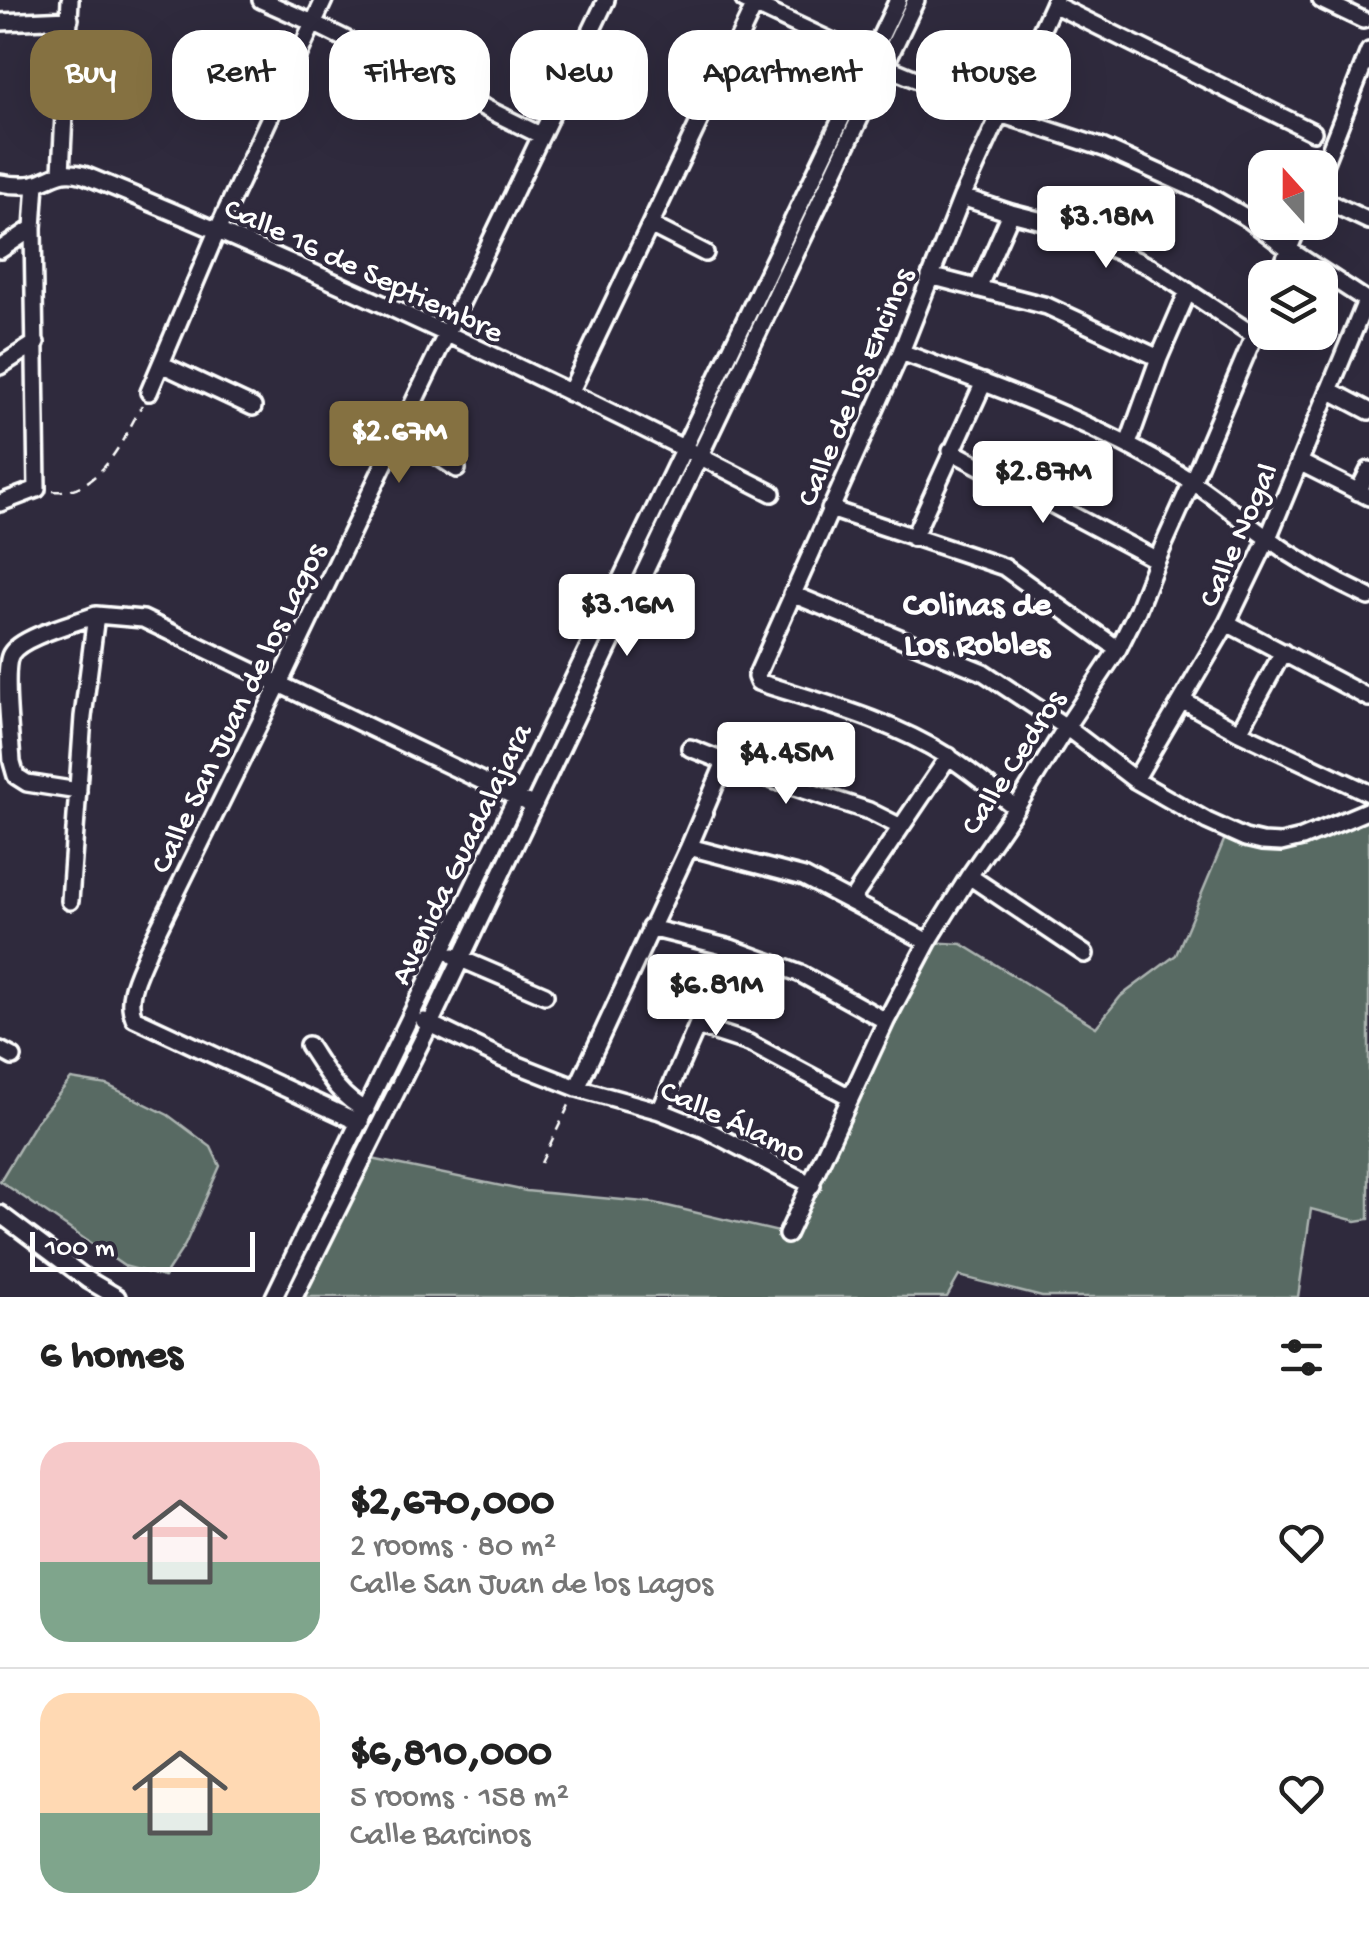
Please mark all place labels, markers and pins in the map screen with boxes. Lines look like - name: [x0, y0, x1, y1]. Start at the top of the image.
- pin: $3.18M: [1025, 186, 1187, 271]
- pin: $2.67M: [318, 401, 480, 486]
- pin: $2.87M: [962, 441, 1124, 526]
- pin: $3.16M: [546, 574, 708, 659]
- pin: $4.45M: [705, 722, 867, 807]
- pin: $6.81M: [635, 954, 797, 1039]

